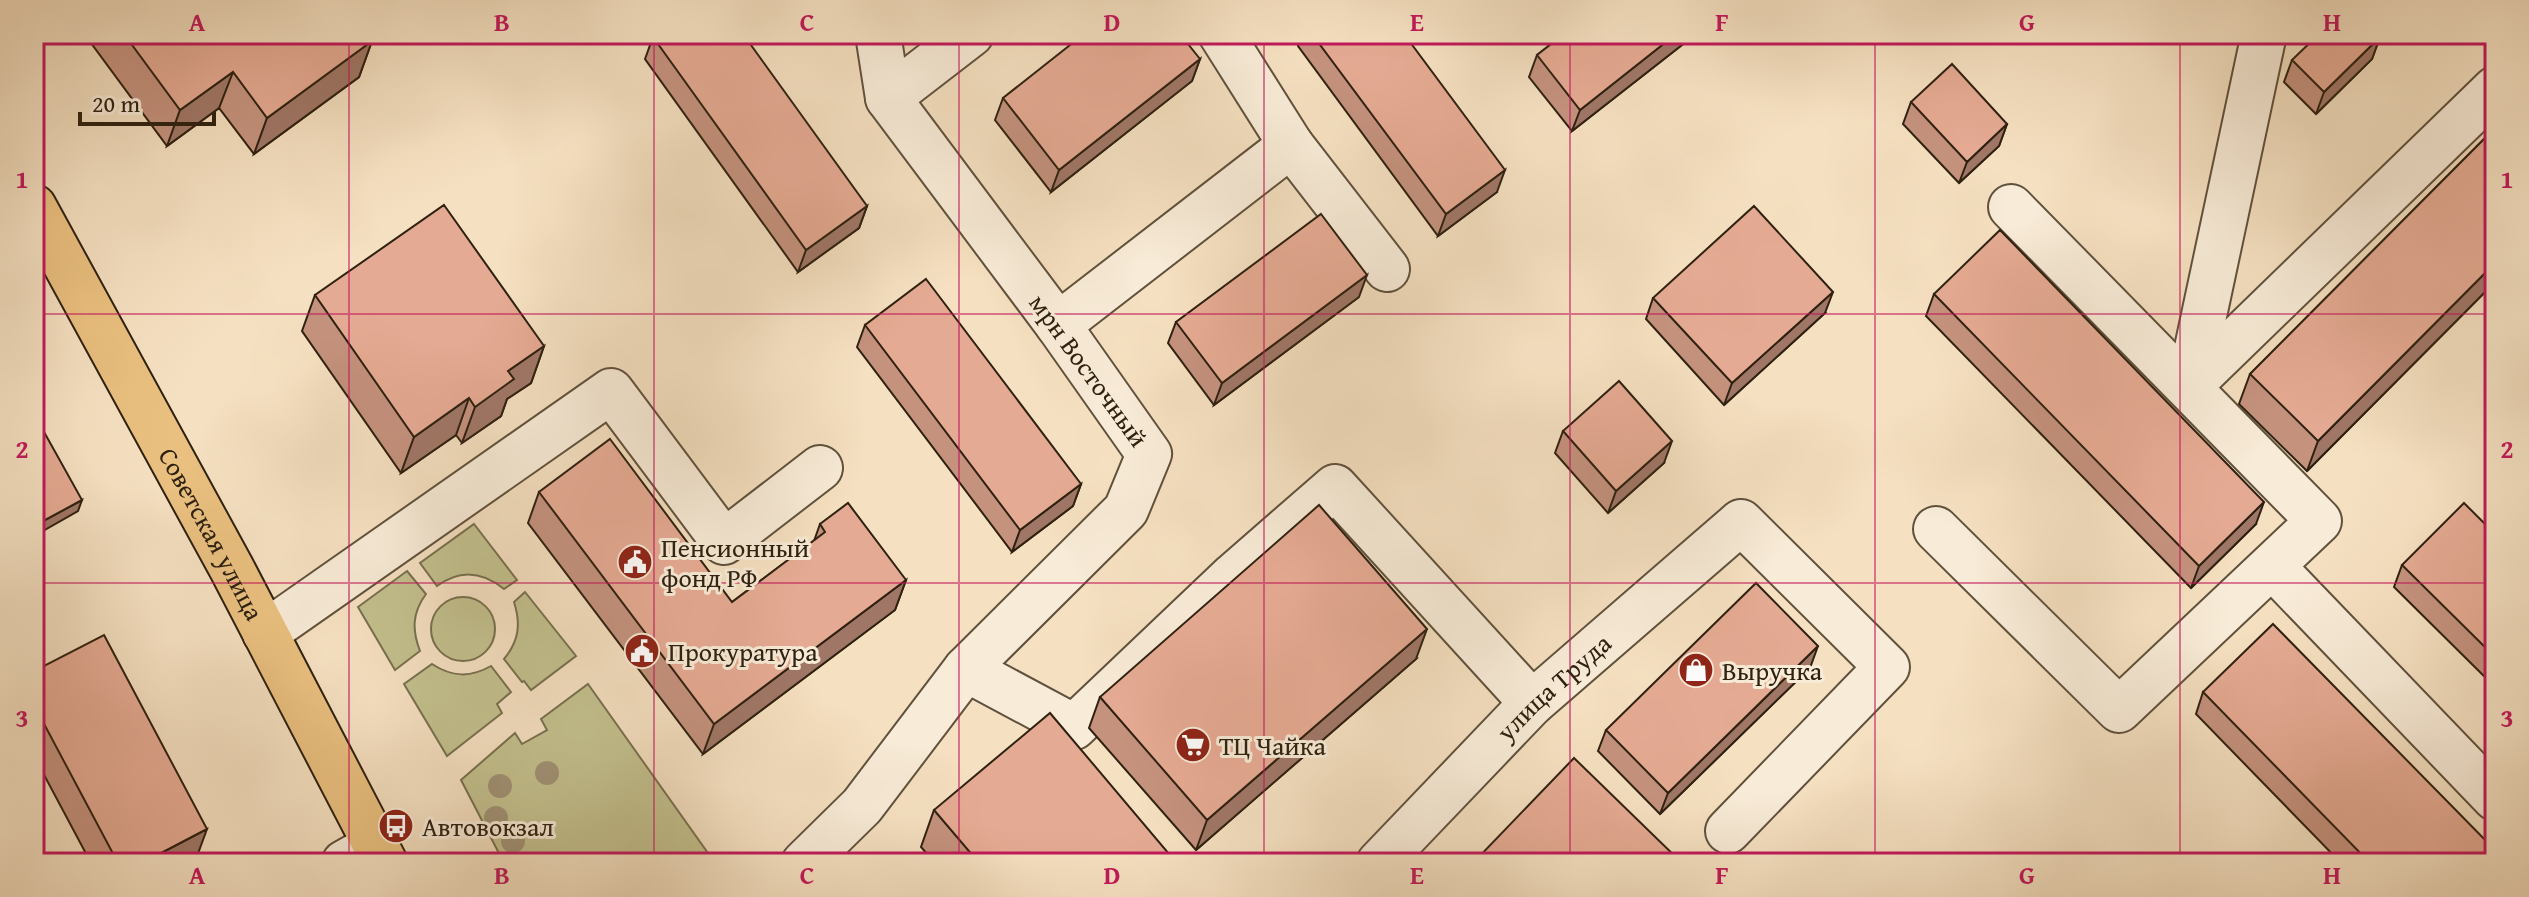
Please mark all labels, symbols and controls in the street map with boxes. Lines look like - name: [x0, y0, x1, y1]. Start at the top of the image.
- text: A: [189, 2, 206, 41]
- text: B: [494, 2, 510, 41]
- text: C: [800, 2, 814, 41]
- text: D: [1104, 2, 1120, 41]
- text: E: [1410, 2, 1424, 41]
- text: F: [1715, 2, 1729, 41]
- text: G: [2019, 2, 2035, 41]
- text: H: [2323, 2, 2341, 41]
- scale bar: [80, 76, 214, 126]
- text: 20 m: [92, 86, 140, 121]
- text: 1: [15, 159, 29, 198]
- text: 1: [2500, 159, 2514, 198]
- street label: мрн Восточный: [1020, 285, 1158, 455]
- text: 2: [15, 429, 29, 468]
- text: 2: [2500, 429, 2514, 468]
- street label: Советская улица: [149, 440, 275, 627]
- place label: Пенсионный фонд РФ: [661, 528, 809, 597]
- public building icon: Пенсионный фонд РФ: [616, 543, 654, 581]
- street label: улица Труда: [1486, 623, 1620, 750]
- public building icon: Прокуратура: [623, 632, 661, 670]
- place label: Прокуратура: [668, 632, 818, 671]
- shop icon: Выручка: [1677, 651, 1715, 689]
- place label: Выручка: [1722, 651, 1823, 690]
- text: 3: [15, 698, 29, 737]
- text: 3: [2500, 698, 2514, 737]
- supermarket icon: ТЦ Чайка: [1174, 726, 1212, 764]
- place label: ТЦ Чайка: [1219, 726, 1326, 765]
- bus stop icon: Автовокзал: [377, 807, 415, 845]
- place label: Автовокзал: [422, 807, 554, 846]
- text: A: [189, 855, 206, 894]
- text: B: [494, 855, 510, 894]
- text: C: [800, 855, 814, 894]
- text: D: [1104, 855, 1120, 894]
- text: E: [1410, 855, 1424, 894]
- text: F: [1715, 855, 1729, 894]
- text: G: [2019, 855, 2035, 894]
- text: H: [2323, 855, 2341, 894]

